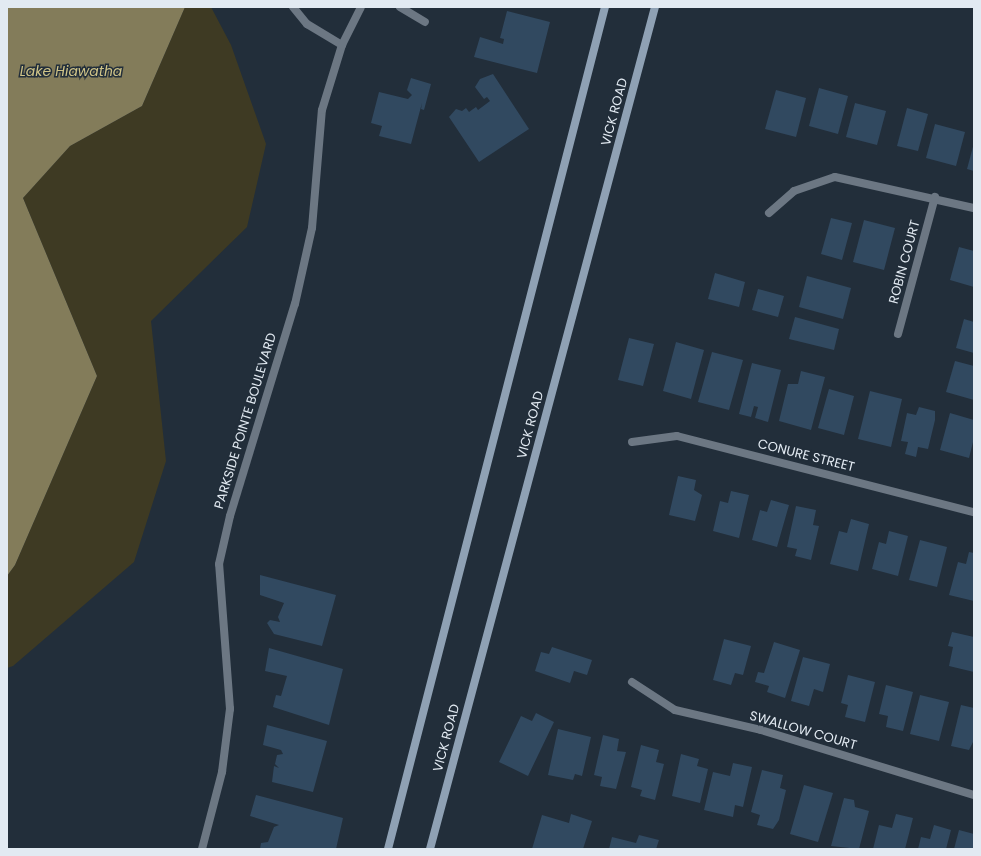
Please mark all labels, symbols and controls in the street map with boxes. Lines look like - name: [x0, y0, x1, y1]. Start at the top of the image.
- water label: Lake Hiawatha: [20, 63, 122, 79]
- street label: VICK ROAD: [598, 76, 632, 148]
- street label: ROBIN COURT: [886, 219, 924, 305]
- street label: PARKSIDE POINTE BOULEVARD: [212, 331, 280, 511]
- street label: VICK ROAD: [514, 389, 548, 461]
- street label: CONURE STREET: [756, 436, 856, 476]
- street label: VICK ROAD: [430, 702, 464, 774]
- street label: SWALLOW COURT: [748, 708, 858, 754]

